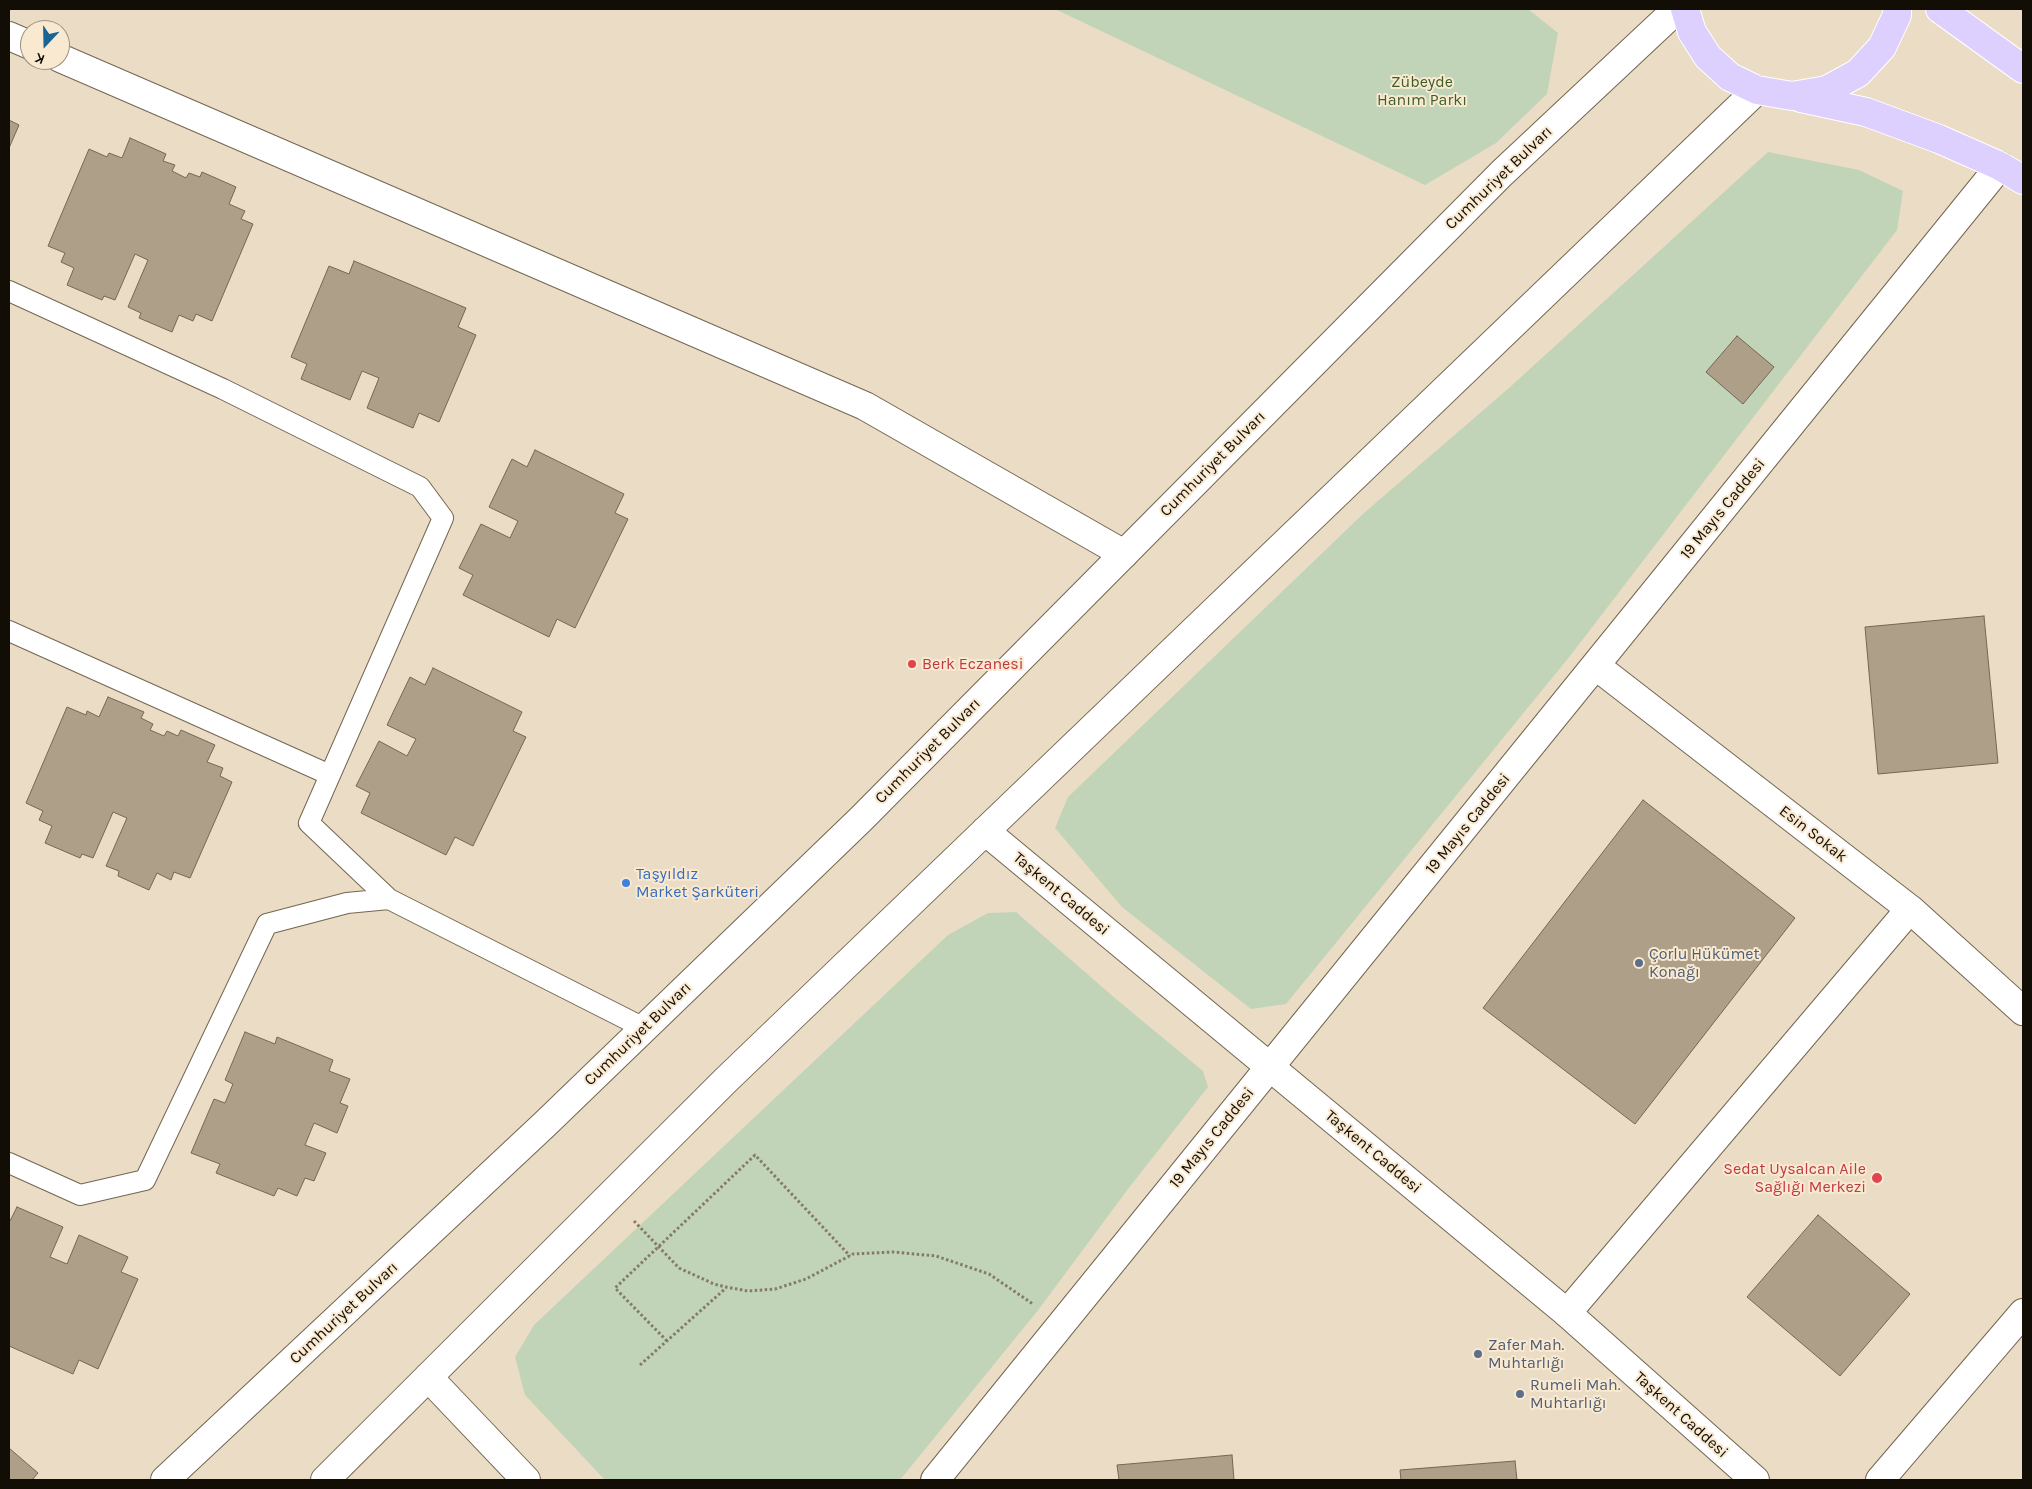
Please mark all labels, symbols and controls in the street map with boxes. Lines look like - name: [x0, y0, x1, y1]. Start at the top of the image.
- north arrow: [20, 20, 70, 70]
- text: K: [32, 49, 47, 68]
- park label: Zübeyde Hanım Parkı: [1377, 72, 1467, 110]
- street label: Cumhuriyet Bulvarı: [1441, 122, 1557, 234]
- street label: Cumhuriyet Bulvarı: [1156, 407, 1270, 521]
- street label: 19 Mayıs Caddesi: [1676, 455, 1770, 563]
- place label: Berk Eczanesi: [922, 654, 1023, 674]
- marker: Berk Eczanesi: [906, 658, 918, 670]
- street label: Cumhuriyet Bulvarı: [871, 694, 985, 808]
- street label: 19 Mayıs Caddesi: [1421, 770, 1515, 878]
- street label: Esin Sokak: [1775, 802, 1851, 866]
- street label: Taşkent Caddesi: [1009, 848, 1113, 940]
- place label: Taşyıldız Market Şarküteri: [636, 864, 759, 902]
- marker: Taşyıldız Market Şarküteri: [620, 877, 632, 889]
- place label: Çorlu Hükümet Konağı: [1649, 944, 1760, 982]
- marker: Çorlu Hükümet Konağı: [1633, 957, 1645, 969]
- street label: Cumhuriyet Bulvarı: [580, 978, 696, 1090]
- street label: 19 Mayıs Caddesi: [1165, 1084, 1259, 1192]
- street label: Taşkent Caddesi: [1321, 1106, 1425, 1198]
- place label: Sedat Uysalcan Aile Sağlığı Merkezi: [1723, 1159, 1866, 1197]
- marker: Sedat Uysalcan Aile Sağlığı Merkezi: [1870, 1171, 1884, 1185]
- street label: Cumhuriyet Bulvarı: [286, 1258, 402, 1368]
- place label: Zafer Mah. Muhtarlığı: [1488, 1335, 1565, 1373]
- marker: Zafer Mah. Muhtarlığı: [1472, 1348, 1484, 1360]
- street label: Taşkent Caddesi: [1630, 1368, 1732, 1462]
- place label: Rumeli Mah. Muhtarlığı: [1530, 1375, 1621, 1413]
- marker: Rumeli Mah. Muhtarlığı: [1514, 1388, 1526, 1400]

